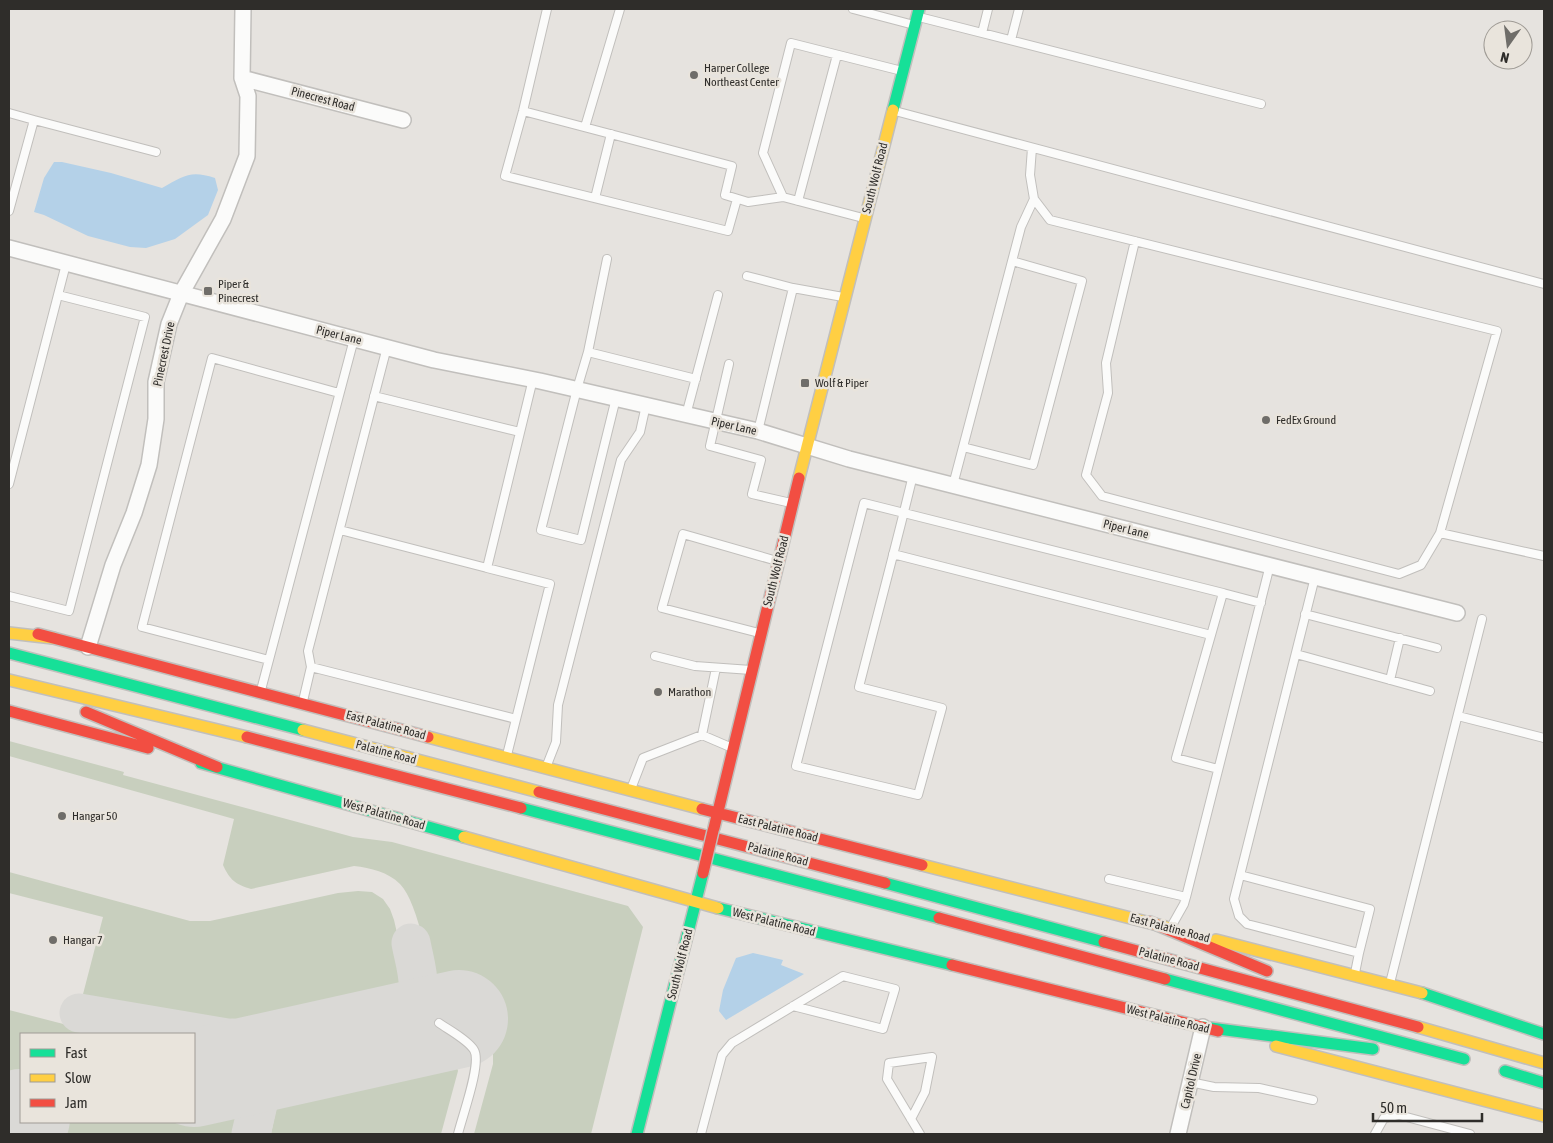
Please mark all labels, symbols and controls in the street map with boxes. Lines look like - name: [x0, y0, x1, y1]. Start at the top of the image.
- north arrow: [1483, 20, 1533, 70]
- text: N: [1499, 49, 1511, 66]
- place label: Harper College Northeast Center: [704, 61, 779, 89]
- marker: Harper College Northeast Center: [688, 69, 700, 81]
- street label: Pinecrest Road: [290, 84, 356, 114]
- street label: South Wolf Road: [859, 141, 891, 215]
- place label: Piper & Pinecrest: [218, 277, 259, 305]
- marker: Piper & Pinecrest: [202, 285, 214, 297]
- street label: Pinecrest Drive: [150, 320, 178, 388]
- street label: Piper Lane: [315, 323, 363, 347]
- place label: Wolf & Piper: [815, 376, 869, 390]
- marker: Wolf & Piper: [799, 377, 811, 389]
- place label: FedEx Ground: [1276, 413, 1336, 427]
- street label: Piper Lane: [710, 414, 758, 438]
- marker: FedEx Ground: [1260, 414, 1272, 426]
- street label: Piper Lane: [1102, 517, 1150, 541]
- street label: South Wolf Road: [760, 534, 792, 608]
- place label: Marathon: [668, 685, 711, 699]
- marker: Marathon: [652, 686, 664, 698]
- street label: East Palatine Road: [345, 708, 427, 742]
- street label: Palatine Road: [354, 737, 418, 767]
- street label: West Palatine Road: [341, 796, 427, 832]
- place label: Hangar 50: [72, 809, 118, 823]
- marker: Hangar 50: [56, 810, 68, 822]
- street label: East Palatine Road: [737, 811, 819, 845]
- street label: Palatine Road: [746, 839, 810, 869]
- street label: West Palatine Road: [731, 905, 817, 939]
- street label: East Palatine Road: [1129, 911, 1211, 945]
- street label: South Wolf Road: [664, 927, 696, 1001]
- place label: Hangar 7: [63, 933, 103, 947]
- marker: Hangar 7: [47, 934, 59, 946]
- street label: Palatine Road: [1137, 944, 1201, 974]
- street label: West Palatine Road: [1125, 1002, 1211, 1036]
- legend: [20, 1033, 195, 1123]
- text: Fast: [65, 1044, 87, 1061]
- street label: Capitol Drive: [1178, 1052, 1204, 1110]
- text: Slow: [65, 1069, 91, 1086]
- scale bar: [1373, 1090, 1482, 1122]
- text: Jam: [65, 1094, 88, 1111]
- text: 50 m: [1380, 1099, 1407, 1116]

